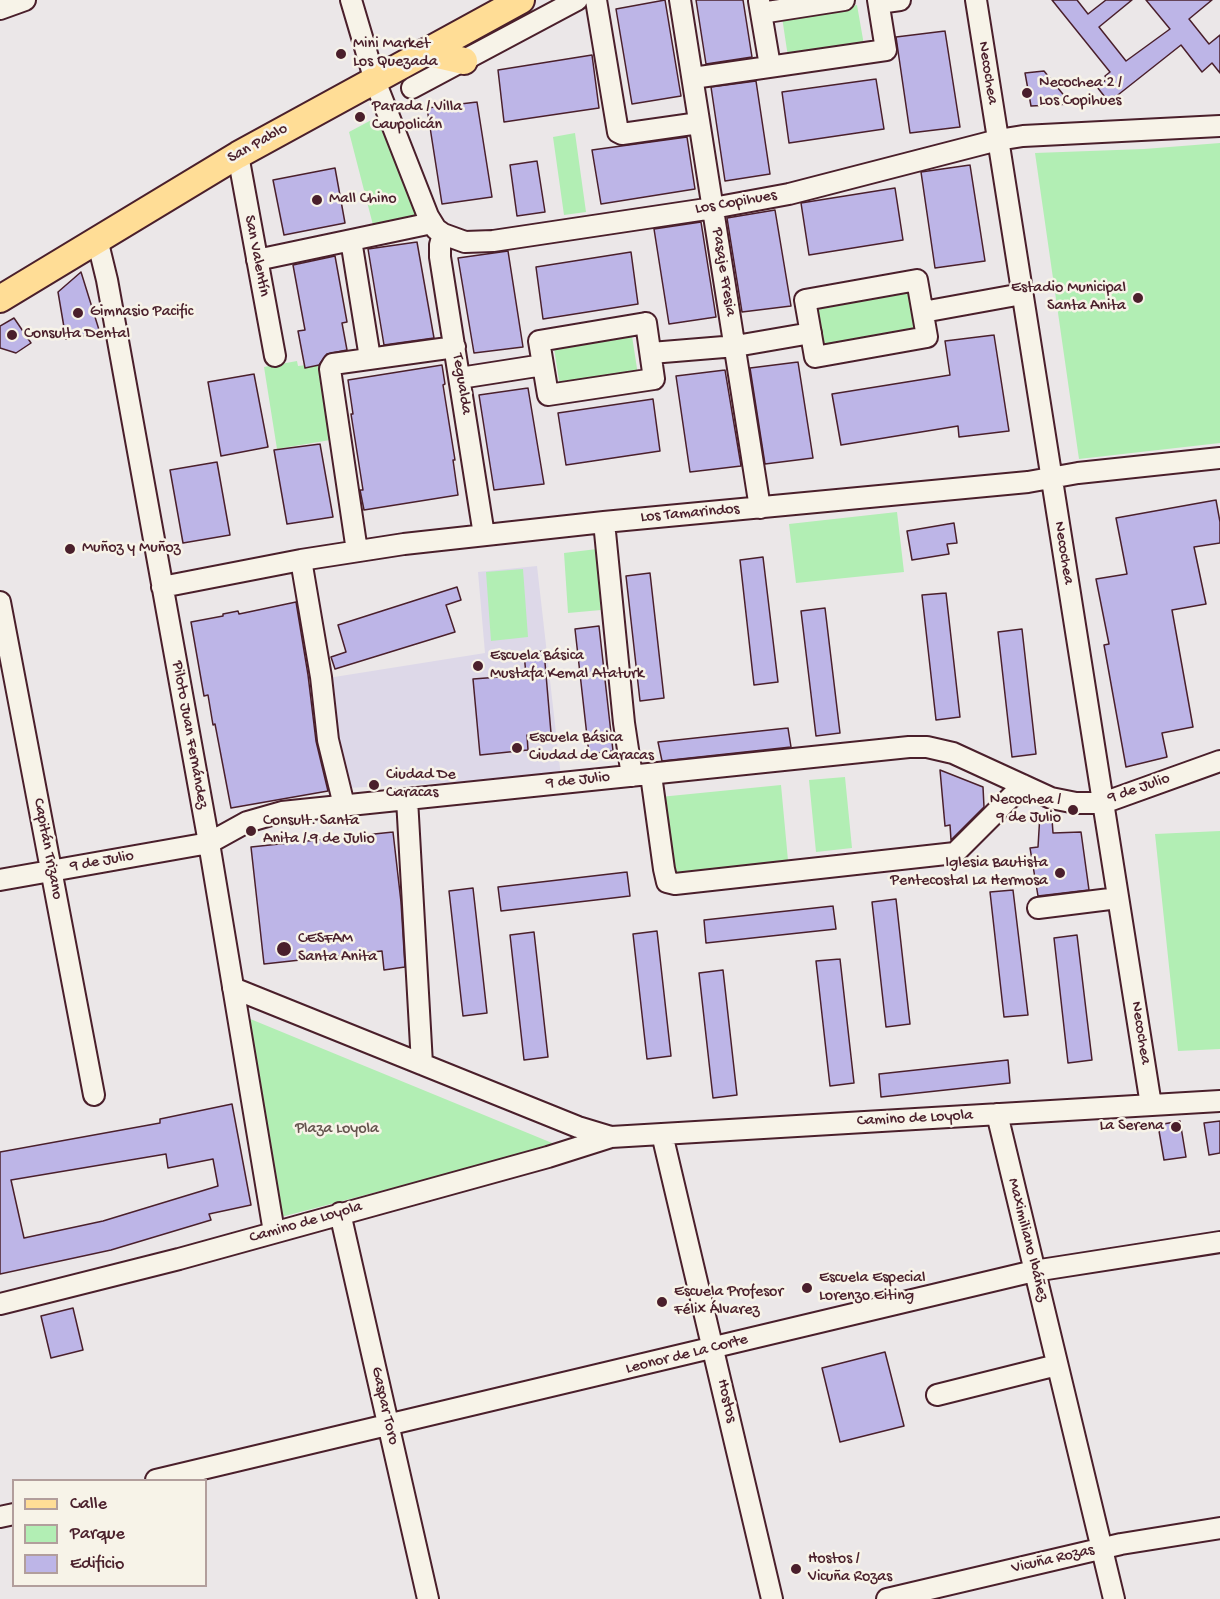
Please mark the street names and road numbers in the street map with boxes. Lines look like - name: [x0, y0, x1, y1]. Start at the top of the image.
- street label: Necochea: [973, 40, 1001, 106]
- street label: San Pablo: [225, 120, 291, 168]
- street label: Los Copihues: [694, 186, 778, 220]
- street label: San Valentín: [239, 214, 273, 298]
- street label: Pasaje Fresia: [707, 226, 739, 318]
- street label: Tegualda: [447, 352, 475, 416]
- street label: Los Tamarindos: [640, 500, 740, 528]
- street label: Necochea: [1049, 520, 1077, 586]
- street label: Piloto Juan Fernández: [167, 660, 211, 810]
- street label: 9 de Julio: [545, 768, 611, 794]
- street label: 9 de Julio: [1105, 769, 1173, 809]
- street label: Capitán Trizano: [28, 797, 66, 901]
- street label: 9 de Julio: [69, 847, 135, 877]
- street label: Necochea: [1126, 1000, 1154, 1066]
- street label: Camino de Loyola: [856, 1106, 974, 1132]
- street label: Maximiliano Ibáñez: [1002, 1176, 1052, 1304]
- street label: Camino de Loyola: [247, 1198, 365, 1248]
- street label: Leonor de La Corte: [624, 1331, 750, 1379]
- street label: Gaspar Toro: [366, 1365, 402, 1447]
- street label: Hostos: [712, 1377, 740, 1425]
- street label: Vicuña Rozas: [1010, 1541, 1096, 1579]

